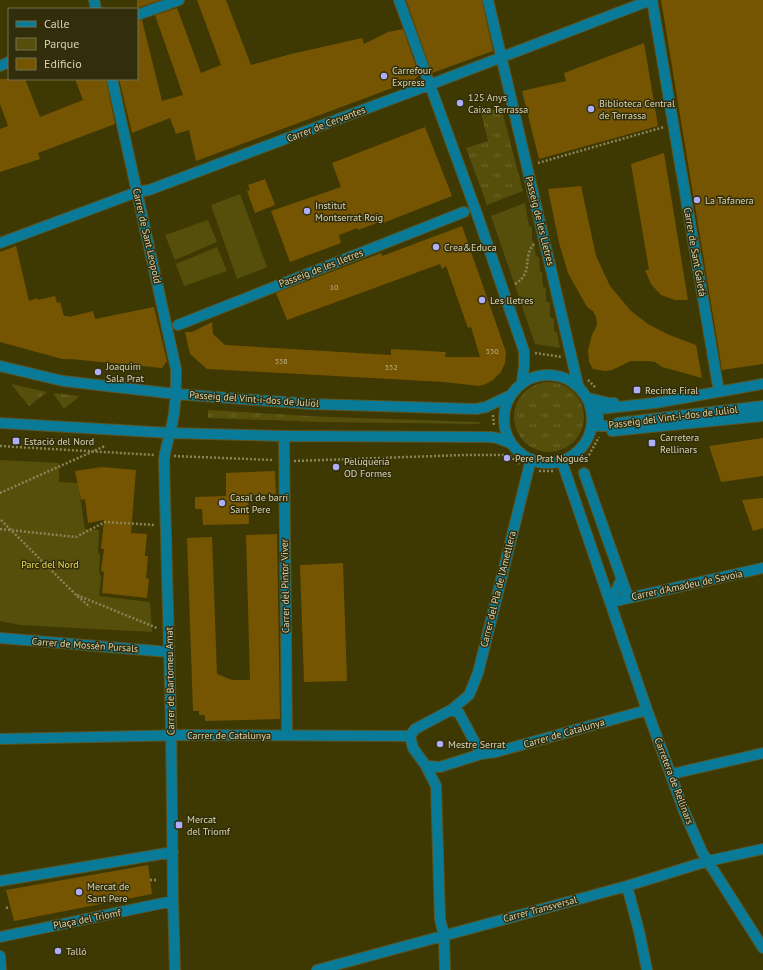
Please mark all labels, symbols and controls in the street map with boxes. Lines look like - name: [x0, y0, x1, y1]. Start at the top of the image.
- legend: [8, 8, 138, 80]
- text: Calle: [44, 16, 70, 31]
- text: Parque: [44, 36, 79, 51]
- text: Edificio: [44, 56, 82, 71]
- place label: Carrefour Express: [392, 64, 432, 89]
- marker: Carrefour Express: [379, 71, 389, 81]
- place label: 125 Anys Caixa Terrassa: [468, 91, 528, 116]
- place label: Biblioteca Central de Terrassa: [599, 97, 675, 122]
- marker: 125 Anys Caixa Terrassa: [455, 98, 465, 108]
- street label: Carrer de Cervantes: [285, 103, 367, 145]
- marker: Biblioteca Central de Terrassa: [586, 104, 596, 114]
- street label: Passeig de les Lletres: [523, 175, 557, 267]
- street label: Carrer de Sant Leopold: [130, 187, 164, 285]
- place label: La Tafanera: [705, 194, 754, 207]
- marker: La Tafanera: [692, 195, 702, 205]
- place label: Institut Montserrat Roig: [315, 199, 383, 224]
- marker: Institut Montserrat Roig: [302, 206, 312, 216]
- street label: Carrer de Sant Gaietà: [681, 206, 709, 298]
- place label: Crea&Educa: [444, 241, 497, 254]
- marker: Crea&Educa: [431, 242, 441, 252]
- street label: Passeig de les lletres: [277, 246, 365, 290]
- house number: 10: [330, 282, 339, 292]
- place label: Les lletres: [490, 294, 534, 307]
- marker: Les lletres: [477, 295, 487, 305]
- house number: 330: [485, 346, 499, 356]
- house number: 338: [274, 356, 288, 366]
- place label: Joaquim Sala Prat: [105, 360, 144, 385]
- house number: 332: [384, 362, 398, 372]
- marker: Joaquim Sala Prat: [93, 367, 103, 377]
- place label: Recinte Firal: [645, 384, 698, 397]
- marker: Recinte Firal: [632, 385, 642, 395]
- street label: Passeig del Vint-i-dos de Juliol: [189, 388, 319, 410]
- street label: Passeig del Vint-i-dos de Juliol: [608, 403, 738, 431]
- place label: Carretera Rellinars: [660, 431, 699, 456]
- place label: Estació del Nord: [24, 435, 94, 448]
- marker: Estació del Nord: [11, 436, 21, 446]
- marker: Carretera Rellinars: [647, 438, 657, 448]
- place label: Pere Prat Nogués: [515, 452, 588, 465]
- marker: Pere Prat Nogués: [502, 453, 512, 463]
- place label: Peluquería OD Formes: [344, 455, 391, 480]
- marker: Peluquería OD Formes: [331, 462, 341, 472]
- place label: Casal de barri Sant Pere: [230, 491, 288, 516]
- marker: Casal de barri Sant Pere: [217, 498, 227, 508]
- street label: Carrer del Pla de l'Ametllera: [477, 529, 519, 648]
- street label: Carrer del Pintor Viver: [278, 538, 292, 633]
- park label: Parc del Nord: [21, 558, 79, 571]
- street label: Carrer d'Amadeu de Savoia: [630, 567, 744, 603]
- street label: Carrer de Bartomeu Amat: [163, 626, 177, 735]
- street label: Carrer de Mossèn Pursals: [31, 635, 139, 655]
- street label: Carrer de Catalunya: [522, 715, 606, 751]
- street label: Carrer de Catalunya: [187, 729, 271, 742]
- street label: Carretera de Rellinars: [651, 736, 697, 826]
- place label: Mestre Serrat: [448, 738, 506, 751]
- marker: Mestre Serrat: [435, 739, 445, 749]
- place label: Mercat del Triomf: [187, 813, 231, 838]
- marker: Mercat del Triomf: [174, 820, 184, 830]
- place label: Mercat de Sant Pere: [87, 880, 129, 905]
- marker: Mercat de Sant Pere: [74, 887, 84, 897]
- street label: Carrer Transversal: [502, 893, 578, 925]
- street label: Plaça del Triomf: [52, 906, 123, 932]
- place label: Talló: [66, 945, 87, 958]
- marker: Talló: [53, 946, 63, 956]

